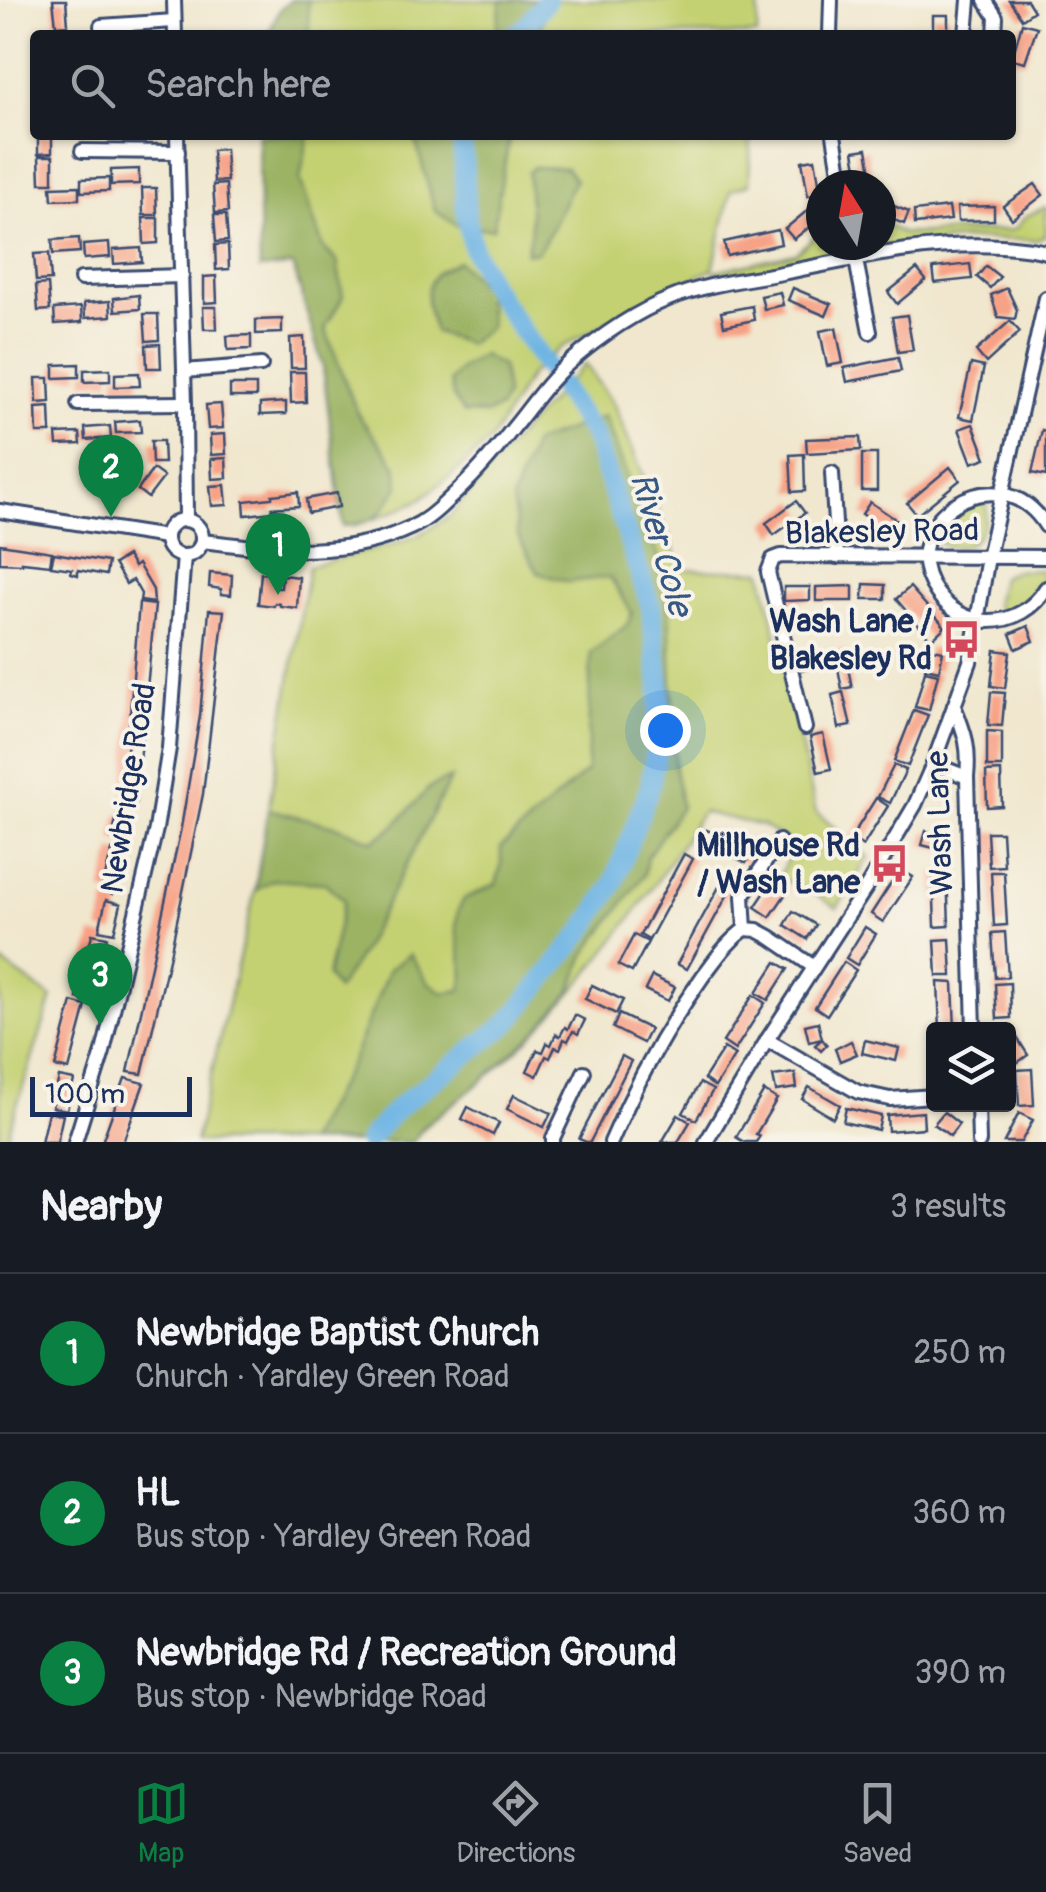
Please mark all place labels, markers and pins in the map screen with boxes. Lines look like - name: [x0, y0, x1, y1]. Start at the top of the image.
- pin: 2: [78, 434, 144, 517]
- pin: 1: [246, 512, 310, 595]
- place label: Wash Lane / Blakesley Rd: [769, 602, 932, 679]
- bus stop icon: Wash Lane / Blakesley Rd: [941, 619, 983, 661]
- place label: Millhouse Rd / Wash Lane: [697, 826, 861, 903]
- bus stop icon: Millhouse Rd / Wash Lane: [869, 843, 911, 885]
- pin: 3: [68, 942, 132, 1025]

